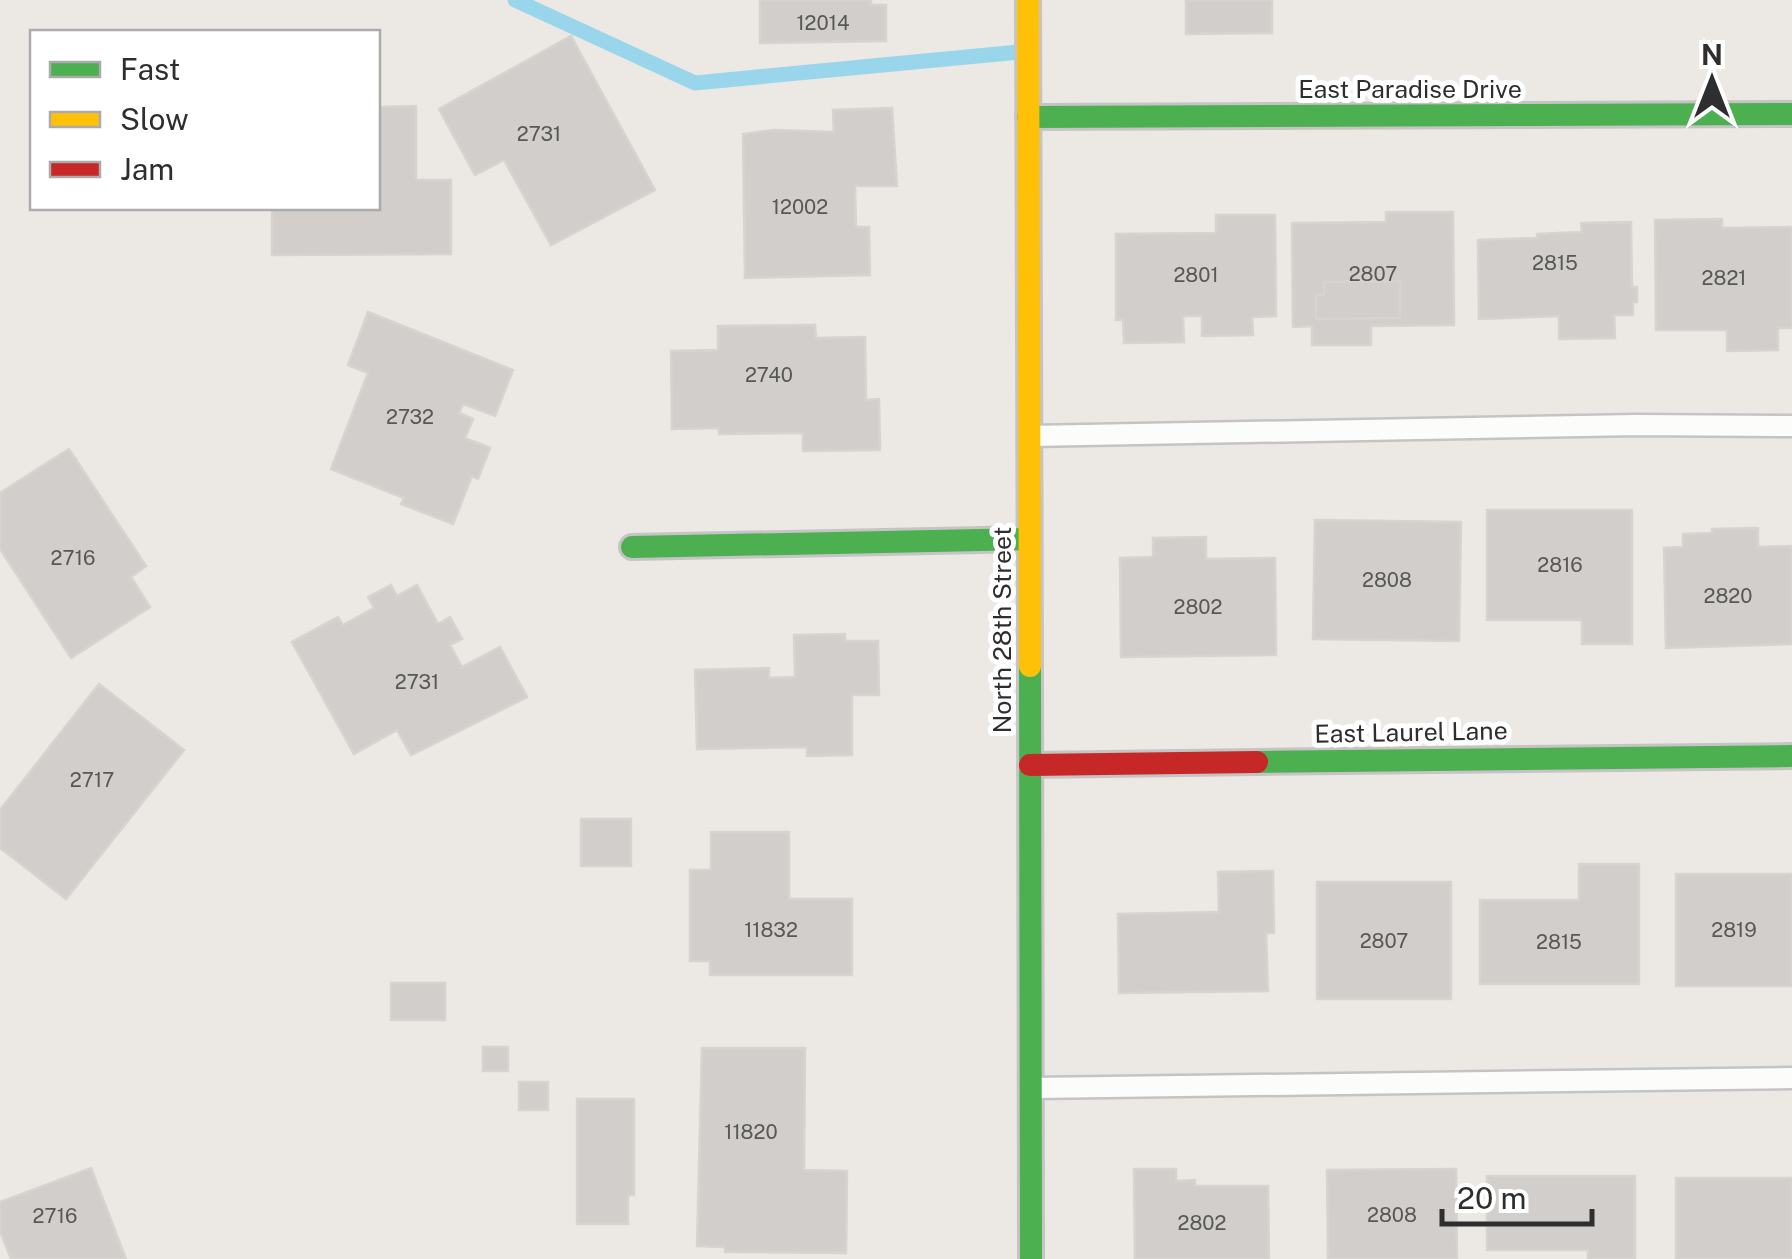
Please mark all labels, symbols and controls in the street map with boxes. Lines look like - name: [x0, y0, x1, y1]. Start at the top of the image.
- house number: 12014: [796, 11, 850, 35]
- legend: [30, 30, 380, 210]
- north arrow: [1662, 30, 1762, 130]
- text: N: [1701, 38, 1723, 71]
- text: Fast: [120, 51, 180, 87]
- street label: East Paradise Drive: [1298, 74, 1522, 104]
- text: Slow: [120, 101, 189, 137]
- house number: 2731: [517, 122, 561, 146]
- text: Jam: [120, 151, 174, 187]
- house number: 12002: [772, 195, 828, 219]
- house number: 2815: [1532, 251, 1578, 275]
- house number: 2807: [1349, 262, 1397, 286]
- house number: 2801: [1173, 263, 1219, 287]
- house number: 2821: [1702, 266, 1746, 290]
- house number: 2740: [745, 363, 793, 387]
- house number: 2732: [386, 405, 434, 429]
- street label: North 28th Street: [987, 527, 1017, 733]
- house number: 2716: [51, 546, 95, 570]
- house number: 2816: [1537, 553, 1583, 577]
- house number: 2808: [1362, 568, 1412, 592]
- house number: 2820: [1703, 584, 1753, 608]
- house number: 2802: [1174, 595, 1222, 619]
- house number: 2731: [395, 670, 439, 694]
- street label: East Laurel Lane: [1314, 715, 1508, 749]
- house number: 2717: [70, 768, 114, 792]
- house number: 11832: [744, 918, 798, 942]
- house number: 2819: [1711, 918, 1757, 942]
- house number: 2807: [1360, 929, 1408, 953]
- house number: 2815: [1536, 930, 1582, 954]
- house number: 11820: [724, 1120, 778, 1144]
- scale bar: [1442, 1164, 1592, 1226]
- text: 20 m: [1457, 1180, 1526, 1216]
- house number: 2808: [1367, 1203, 1417, 1227]
- house number: 2716: [33, 1204, 77, 1228]
- house number: 2802: [1178, 1211, 1226, 1235]

